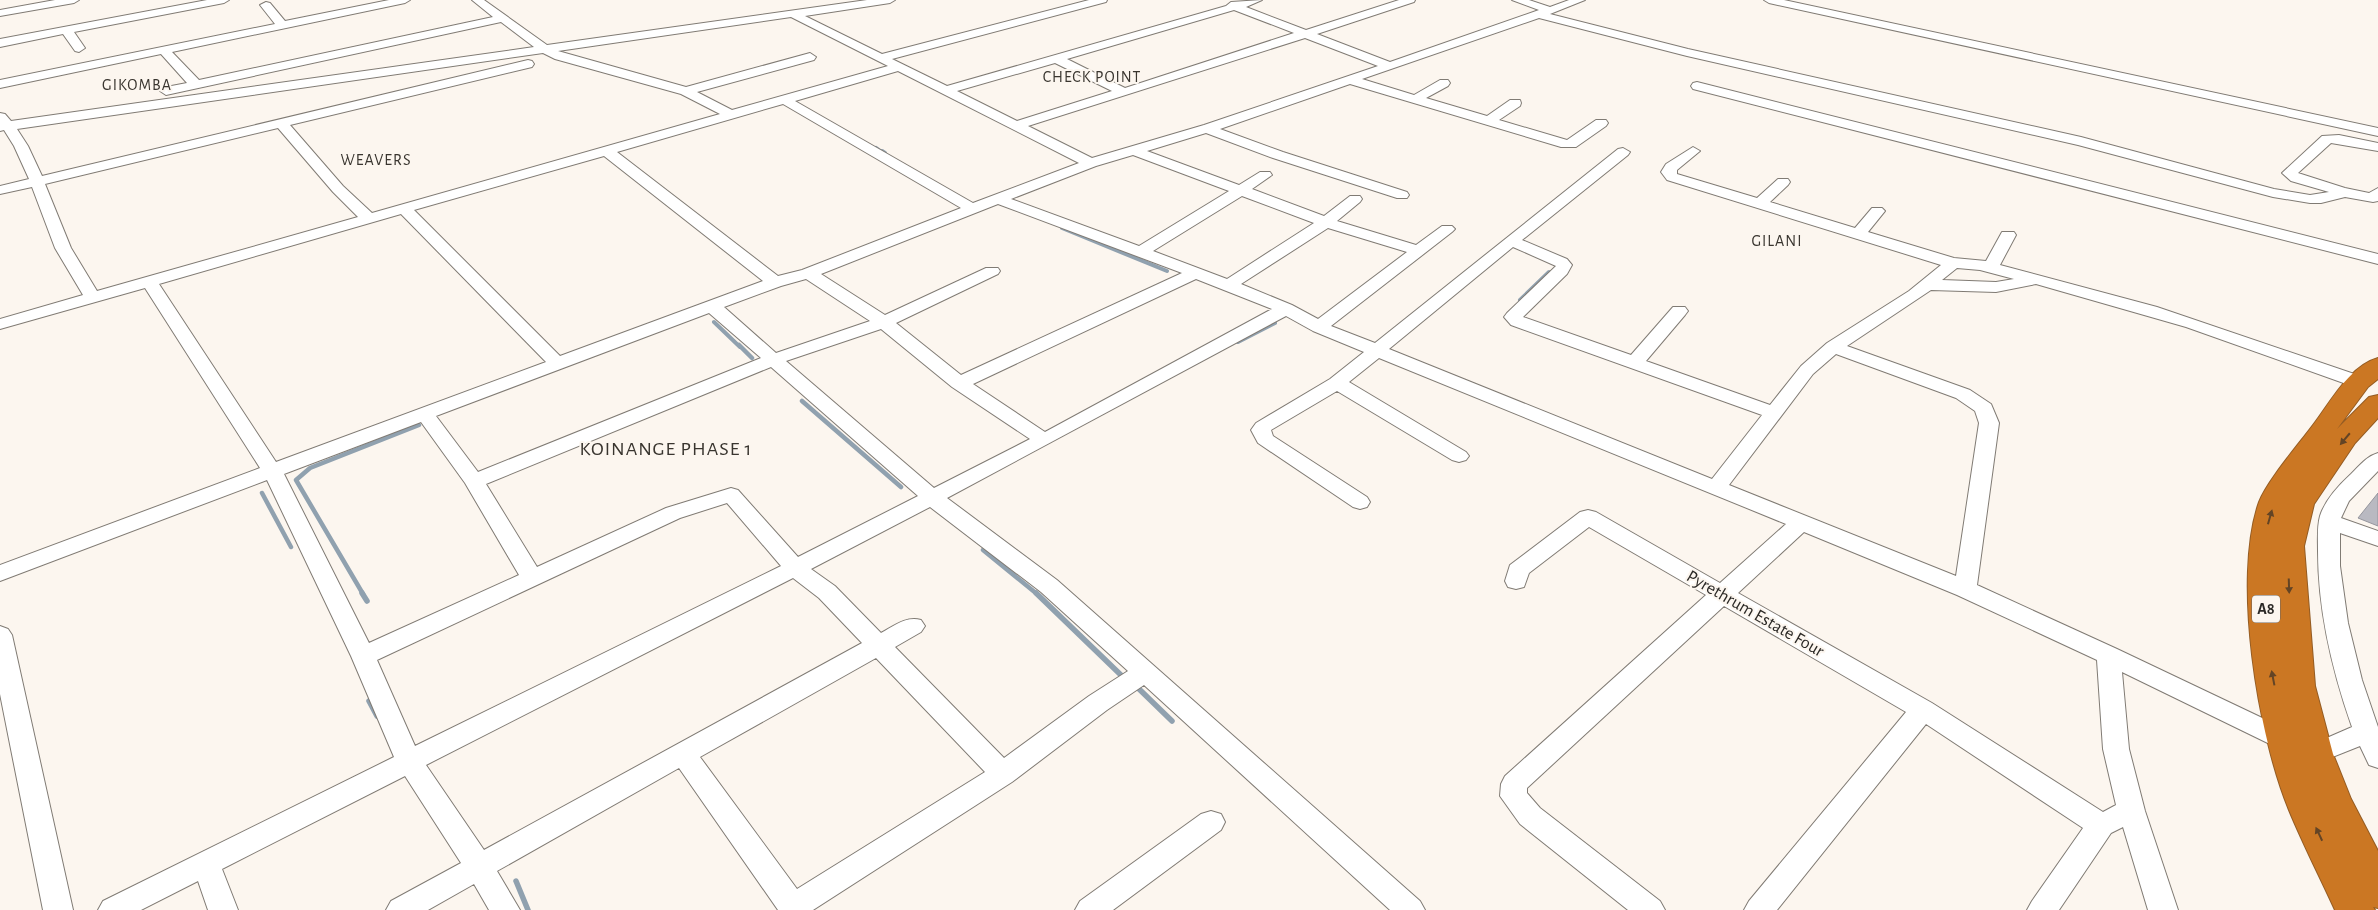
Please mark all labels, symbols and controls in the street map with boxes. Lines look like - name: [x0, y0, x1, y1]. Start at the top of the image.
- district label: CHECK POINT: [1043, 69, 1141, 85]
- district label: GIKOMBA: [102, 77, 172, 93]
- district label: WEAVERS: [340, 152, 412, 168]
- district label: GILANI: [1751, 233, 1803, 249]
- one-way arrow: [2339, 432, 2350, 445]
- district label: KOINANGE PHASE 1: [580, 439, 752, 459]
- one-way arrow: [2266, 510, 2274, 525]
- street label: Pyrethrum Estate Four: [1683, 567, 1827, 661]
- one-way arrow: [2285, 578, 2293, 594]
- road number: A8: [2252, 596, 2280, 622]
- one-way arrow: [2268, 670, 2276, 686]
- one-way arrow: [2314, 827, 2322, 841]

